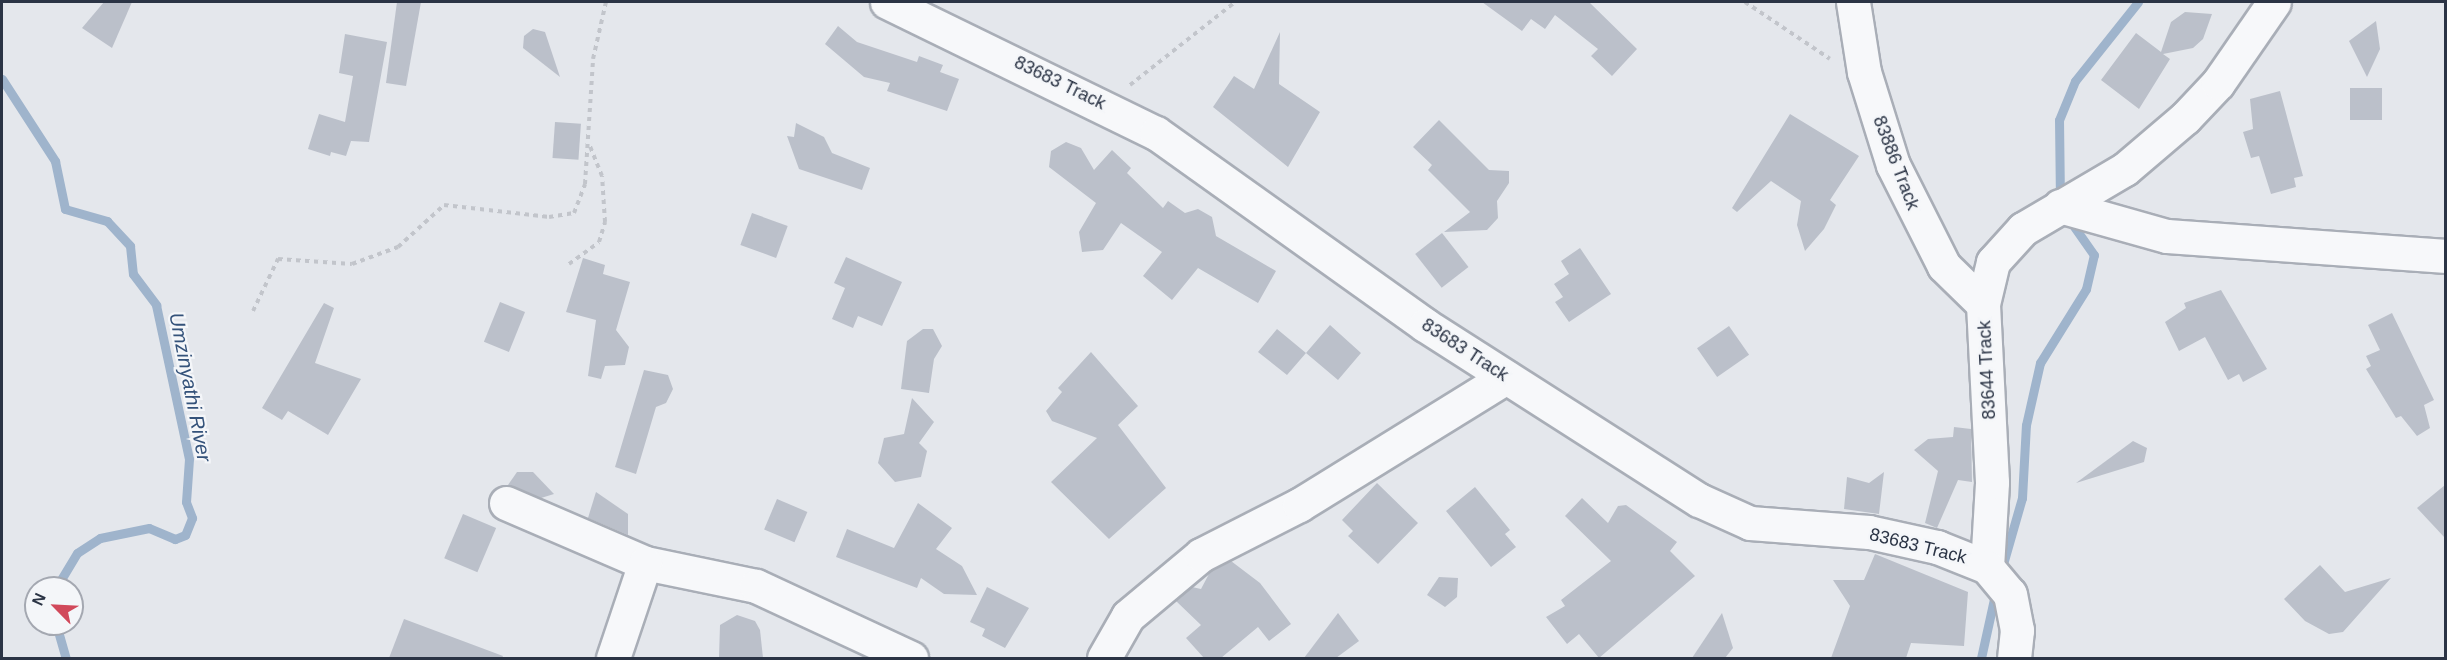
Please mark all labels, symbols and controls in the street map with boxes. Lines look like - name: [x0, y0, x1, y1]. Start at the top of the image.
- street label: 83683 Track: [1011, 52, 1109, 114]
- street label: 83886 Track: [1868, 113, 1924, 213]
- water label: Umzinyathi River: [164, 311, 216, 463]
- street label: 83683 Track: [1417, 314, 1513, 386]
- street label: 83644 Track: [1974, 320, 2000, 420]
- street label: 83683 Track: [1867, 523, 1969, 569]
- north arrow: [24, 576, 84, 636]
- text: N: [29, 591, 49, 608]

